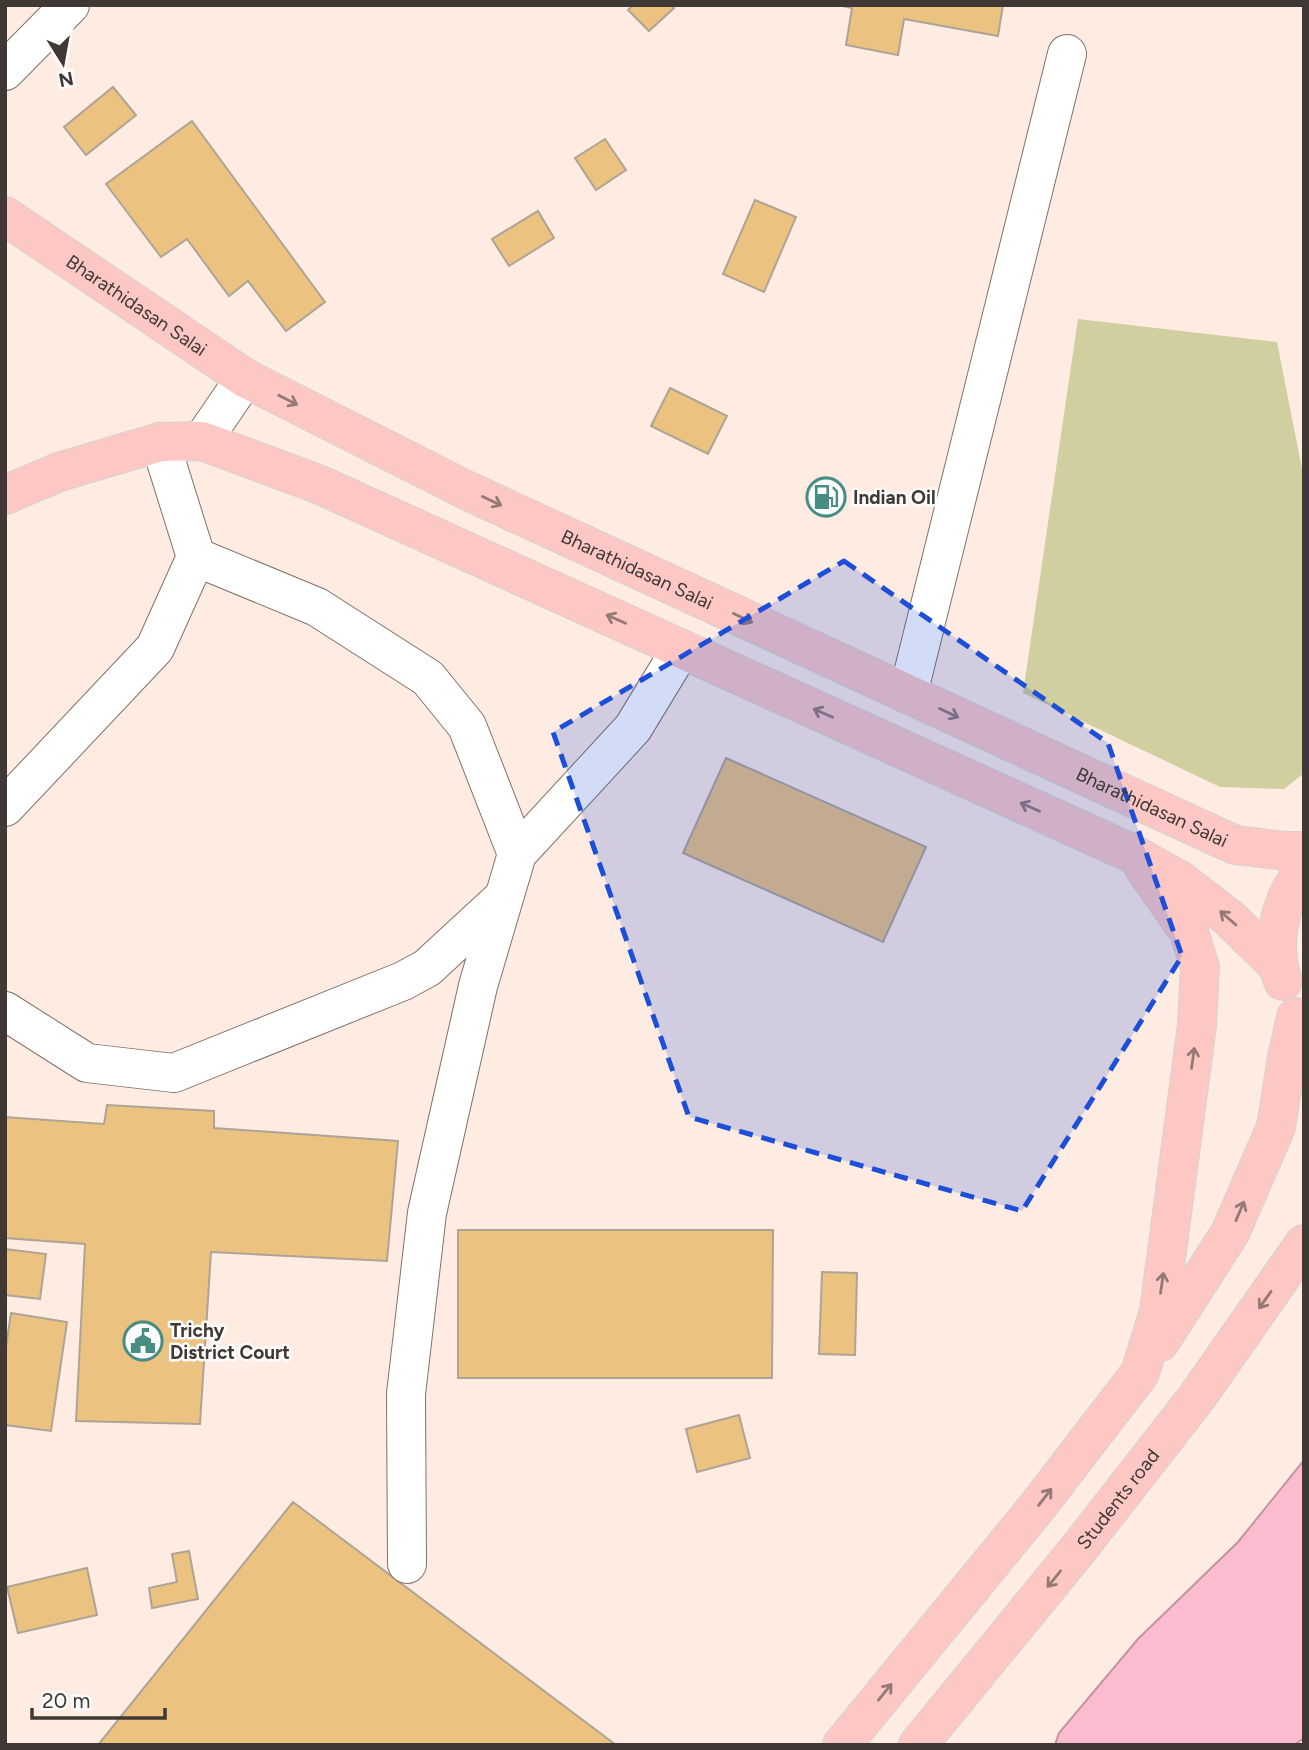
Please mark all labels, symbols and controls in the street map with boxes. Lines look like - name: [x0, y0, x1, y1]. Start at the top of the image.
- north arrow: [28, 28, 98, 98]
- text: N: [57, 67, 76, 92]
- street label: Bharathidasan Salai: [62, 250, 211, 361]
- one-way arrow: [277, 394, 298, 408]
- fuel station icon: Indian Oil: [805, 476, 847, 518]
- place label: Indian Oil: [853, 486, 936, 509]
- one-way arrow: [481, 495, 502, 509]
- street label: Bharathidasan Salai: [557, 525, 717, 615]
- one-way arrow: [732, 611, 753, 625]
- one-way arrow: [606, 612, 627, 625]
- one-way arrow: [813, 706, 834, 719]
- one-way arrow: [938, 707, 959, 720]
- street label: Bharathidasan Salai: [1072, 762, 1231, 852]
- one-way arrow: [1020, 800, 1042, 813]
- one-way arrow: [1219, 910, 1237, 926]
- one-way arrow: [1186, 1047, 1199, 1069]
- one-way arrow: [1234, 1200, 1247, 1222]
- one-way arrow: [1156, 1272, 1169, 1295]
- one-way arrow: [1258, 1290, 1272, 1309]
- place label: Trichy District Court: [170, 1319, 290, 1364]
- public building icon: Trichy District Court: [122, 1320, 164, 1362]
- street label: Students road: [1072, 1444, 1164, 1554]
- one-way arrow: [1037, 1488, 1052, 1506]
- one-way arrow: [1046, 1569, 1062, 1587]
- scale bar: [32, 1676, 164, 1720]
- one-way arrow: [878, 1683, 893, 1701]
- text: 20 m: [42, 1688, 90, 1713]

